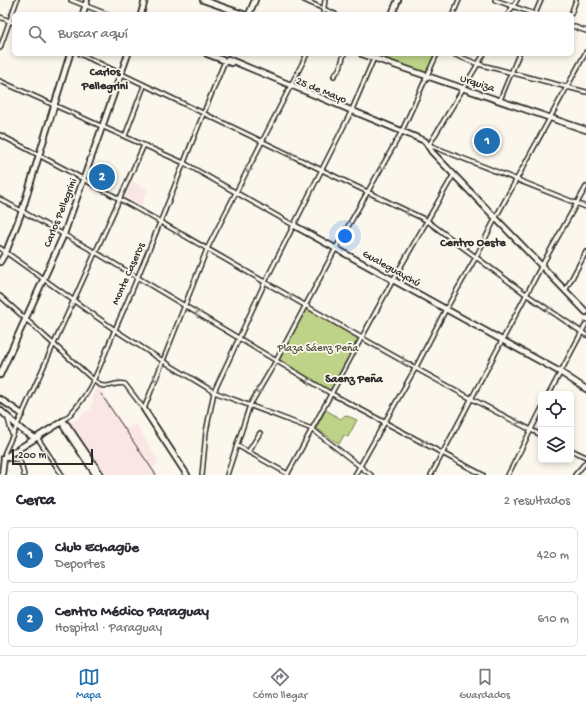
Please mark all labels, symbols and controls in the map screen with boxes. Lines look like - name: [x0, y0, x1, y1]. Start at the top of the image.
- search box: [12, 12, 574, 56]
- icon: search: [26, 23, 48, 45]
- text: Buscar aquí: [58, 25, 128, 43]
- district label: Carlos Pellegrini: [81, 66, 129, 94]
- street label: Urquiza: [458, 73, 497, 95]
- street label: 25 de Mayo: [294, 75, 348, 107]
- pin: 1: [474, 126, 500, 156]
- one-way arrow: [288, 153, 295, 161]
- pin: 2: [89, 162, 115, 192]
- one-way arrow: [379, 163, 386, 170]
- one-way arrow: [245, 166, 253, 173]
- street label: Carlos Pellegrini: [42, 177, 80, 249]
- one-way arrow: [405, 209, 413, 217]
- your location: [335, 226, 355, 246]
- one-way arrow: [173, 227, 180, 234]
- district label: Centro Oeste: [439, 237, 507, 251]
- street label: Monte Caseros: [110, 240, 148, 307]
- street label: Gualeguaychú: [360, 248, 422, 290]
- one-way arrow: [285, 292, 292, 299]
- one-way arrow: [546, 307, 553, 315]
- one-way arrow: [195, 311, 202, 319]
- park label: Plaza Sáenz Peña: [277, 343, 359, 355]
- one-way arrow: [399, 355, 406, 362]
- district label: Saenz Peña: [325, 373, 384, 387]
- one-way arrow: [153, 375, 161, 382]
- one-way arrow: [307, 378, 314, 386]
- one-way arrow: [256, 387, 263, 394]
- map controls: [538, 391, 574, 463]
- button: locate: [538, 391, 574, 427]
- one-way arrow: [513, 417, 520, 425]
- button: layers: [538, 427, 574, 463]
- one-way arrow: [421, 440, 428, 448]
- scale bar: [12, 447, 93, 466]
- text: 200 m: [18, 450, 46, 462]
- text: Cerca: [16, 491, 55, 511]
- text: 2 resultados: [504, 494, 570, 509]
- text: Club Echagüe: [55, 539, 139, 557]
- text: 1: [27, 548, 33, 563]
- text: 420 m: [537, 548, 569, 563]
- text: Deportes: [55, 557, 105, 572]
- text: Centro Médico Paraguay: [55, 603, 209, 621]
- text: 2: [27, 612, 33, 627]
- text: 610 m: [537, 612, 569, 627]
- text: Hospital · Paraguay: [55, 621, 162, 636]
- tab: Mapa: [76, 666, 101, 702]
- tab: Cómo llegar: [253, 666, 307, 702]
- tab: Guardados: [459, 666, 510, 702]

